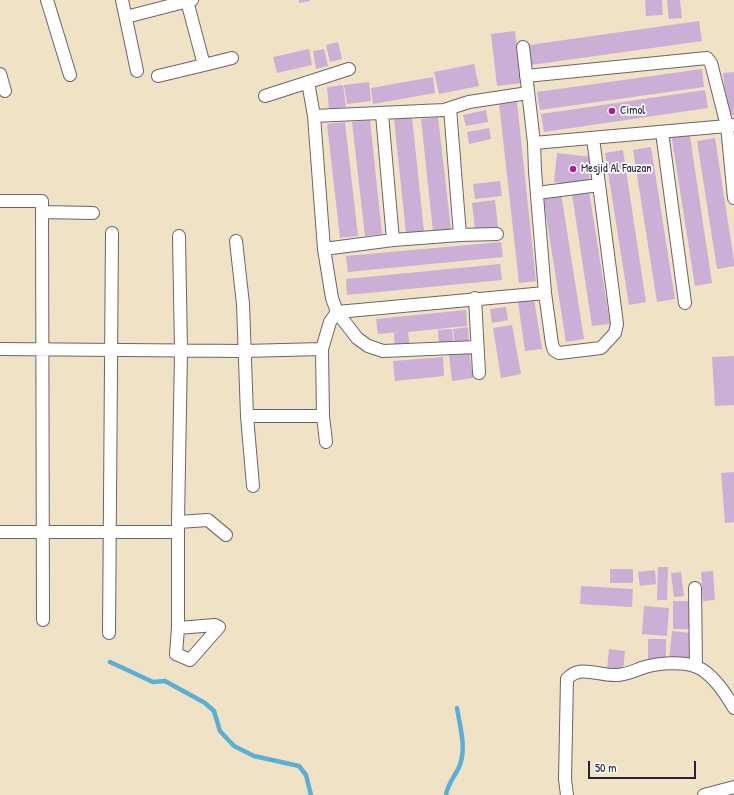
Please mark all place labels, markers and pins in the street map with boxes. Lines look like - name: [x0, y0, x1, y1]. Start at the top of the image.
- place label: Cimol: [620, 104, 645, 118]
- marker: Cimol: [607, 106, 617, 116]
- place label: Mesjid Al Fauzan: [581, 162, 652, 176]
- marker: Mesjid Al Fauzan: [568, 164, 578, 174]

